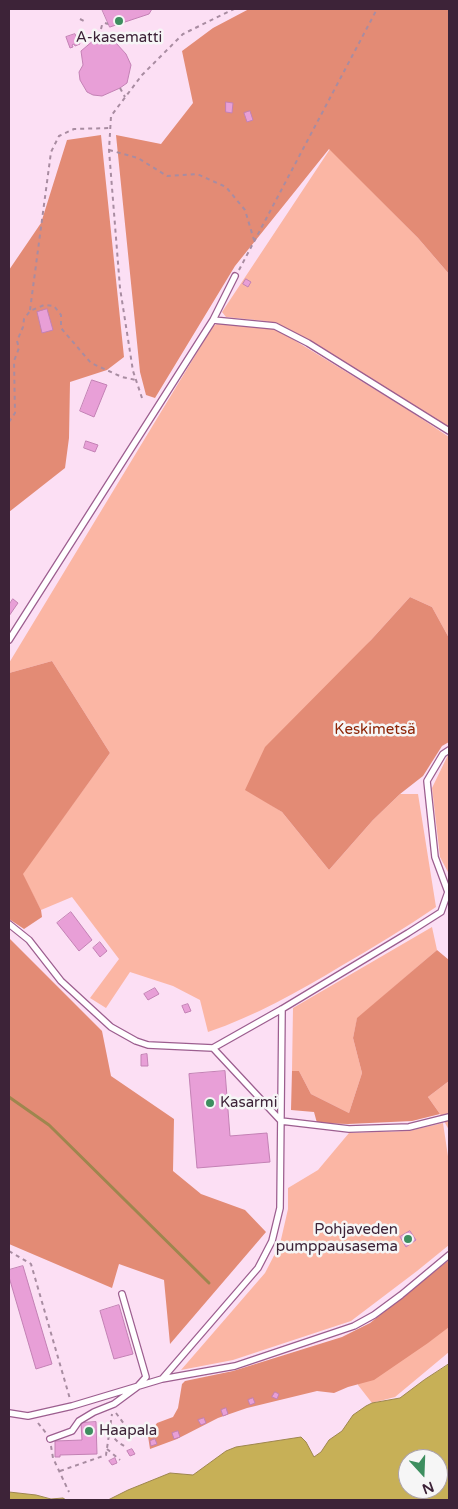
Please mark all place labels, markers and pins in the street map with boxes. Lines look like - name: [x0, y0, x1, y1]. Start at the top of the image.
- marker: A-kasematti: [113, 15, 125, 27]
- place label: A-kasematti: [76, 29, 162, 47]
- place label: Kasarmi: [220, 1094, 277, 1112]
- marker: Kasarmi: [204, 1097, 216, 1109]
- place label: Pohjaveden pumppausasema: [276, 1221, 398, 1256]
- marker: Pohjaveden pumppausasema: [402, 1233, 414, 1245]
- place label: Haapala: [99, 1422, 157, 1440]
- marker: Haapala: [83, 1425, 95, 1437]

